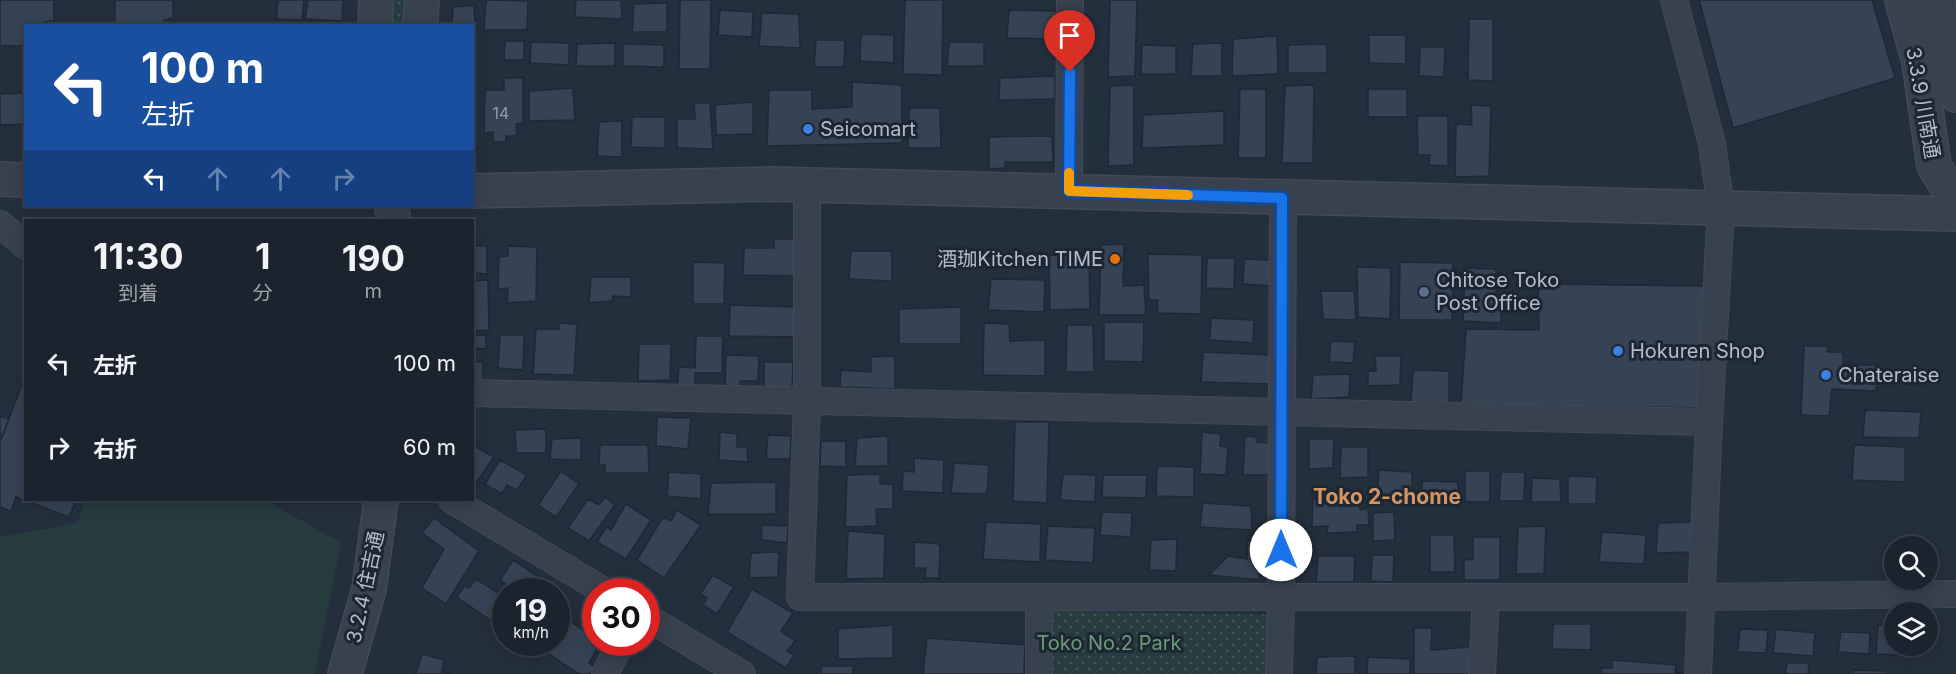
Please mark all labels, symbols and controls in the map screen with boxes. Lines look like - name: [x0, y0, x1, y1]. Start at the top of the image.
- pin: [1044, 10, 1095, 72]
- icon: arrive: [1053, 19, 1086, 52]
- text: 100 m: [141, 42, 264, 93]
- street label: 3.3.9 川南通: [1901, 45, 1945, 161]
- icon: left: [42, 48, 120, 126]
- text: 左折: [141, 98, 195, 131]
- house number: 14: [493, 103, 509, 123]
- place label: Seicomart: [820, 117, 916, 141]
- marker: Seicomart: [801, 122, 815, 136]
- icon: left: [138, 162, 171, 195]
- icon: ahead: [201, 162, 234, 195]
- icon: ahead: [264, 162, 297, 195]
- icon: right: [327, 162, 360, 195]
- text: 11:30: [93, 234, 184, 278]
- text: 1: [255, 234, 270, 278]
- text: 190: [342, 236, 405, 280]
- place label: 酒珈Kitchen TIME: [937, 247, 1103, 271]
- marker: 酒珈Kitchen TIME: [1108, 252, 1122, 266]
- place label: Chitose Toko Post Office: [1436, 268, 1559, 315]
- text: m: [365, 279, 382, 303]
- text: 到着: [118, 281, 158, 305]
- text: 分: [253, 281, 273, 305]
- marker: Chitose Toko Post Office: [1417, 285, 1431, 299]
- place label: Hokuren Shop: [1630, 339, 1765, 363]
- marker: Hokuren Shop: [1611, 344, 1625, 358]
- icon: left: [42, 347, 75, 380]
- text: 100 m: [394, 350, 456, 376]
- text: 左折: [93, 352, 137, 378]
- place label: Chateraise: [1838, 363, 1940, 387]
- marker: Chateraise: [1819, 368, 1833, 382]
- icon: right: [42, 431, 75, 464]
- text: 60 m: [403, 434, 456, 460]
- text: 右折: [93, 436, 137, 462]
- district label: Toko 2-chome: [1313, 484, 1461, 509]
- position arrow: [1249, 518, 1313, 582]
- street label: 3.2.4 住吉通: [341, 529, 389, 645]
- map controls: [1884, 536, 1938, 656]
- button: search: [1884, 536, 1938, 590]
- speed limit sign: 30: [582, 578, 660, 656]
- text: 19: [515, 592, 547, 628]
- button: layers: [1884, 602, 1938, 656]
- text: km/h: [513, 623, 549, 642]
- park label: Toko No.2 Park: [1037, 631, 1181, 655]

